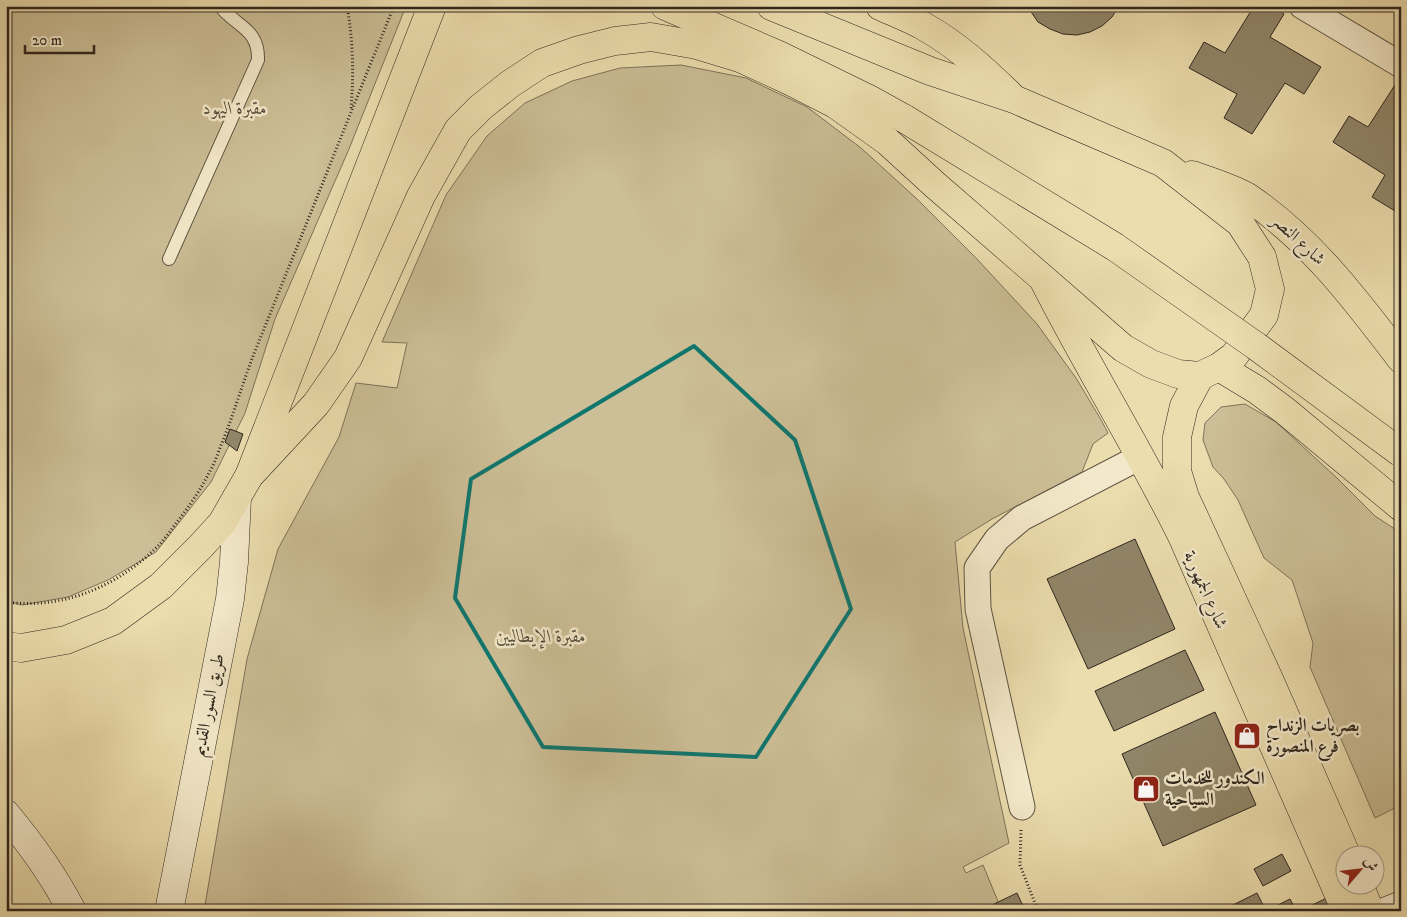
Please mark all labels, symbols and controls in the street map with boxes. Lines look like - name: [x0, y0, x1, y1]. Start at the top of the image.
- scale bar: [25, 22, 94, 54]
- text: 20 m: [32, 31, 62, 50]
- park label: مقبرة اليهود: [203, 98, 267, 120]
- street label: شارع النصر: [1263, 208, 1330, 273]
- street label: شارع الجمهورية: [1175, 547, 1232, 634]
- park label: مقبرة الإيطاليين: [496, 626, 586, 649]
- street label: طريق السور القديم: [188, 652, 234, 759]
- place label: بصريات الزنداح فرع المنصورة: [1266, 715, 1359, 761]
- shop icon: بصريات الزنداح فرع المنصورة: [1232, 721, 1262, 751]
- place label: الكندور للخدمات السياحية: [1165, 768, 1265, 811]
- shop icon: الكندور للخدمات السياحية: [1131, 774, 1161, 804]
- north arrow: [1334, 844, 1384, 894]
- text: ش: [1359, 854, 1382, 875]

